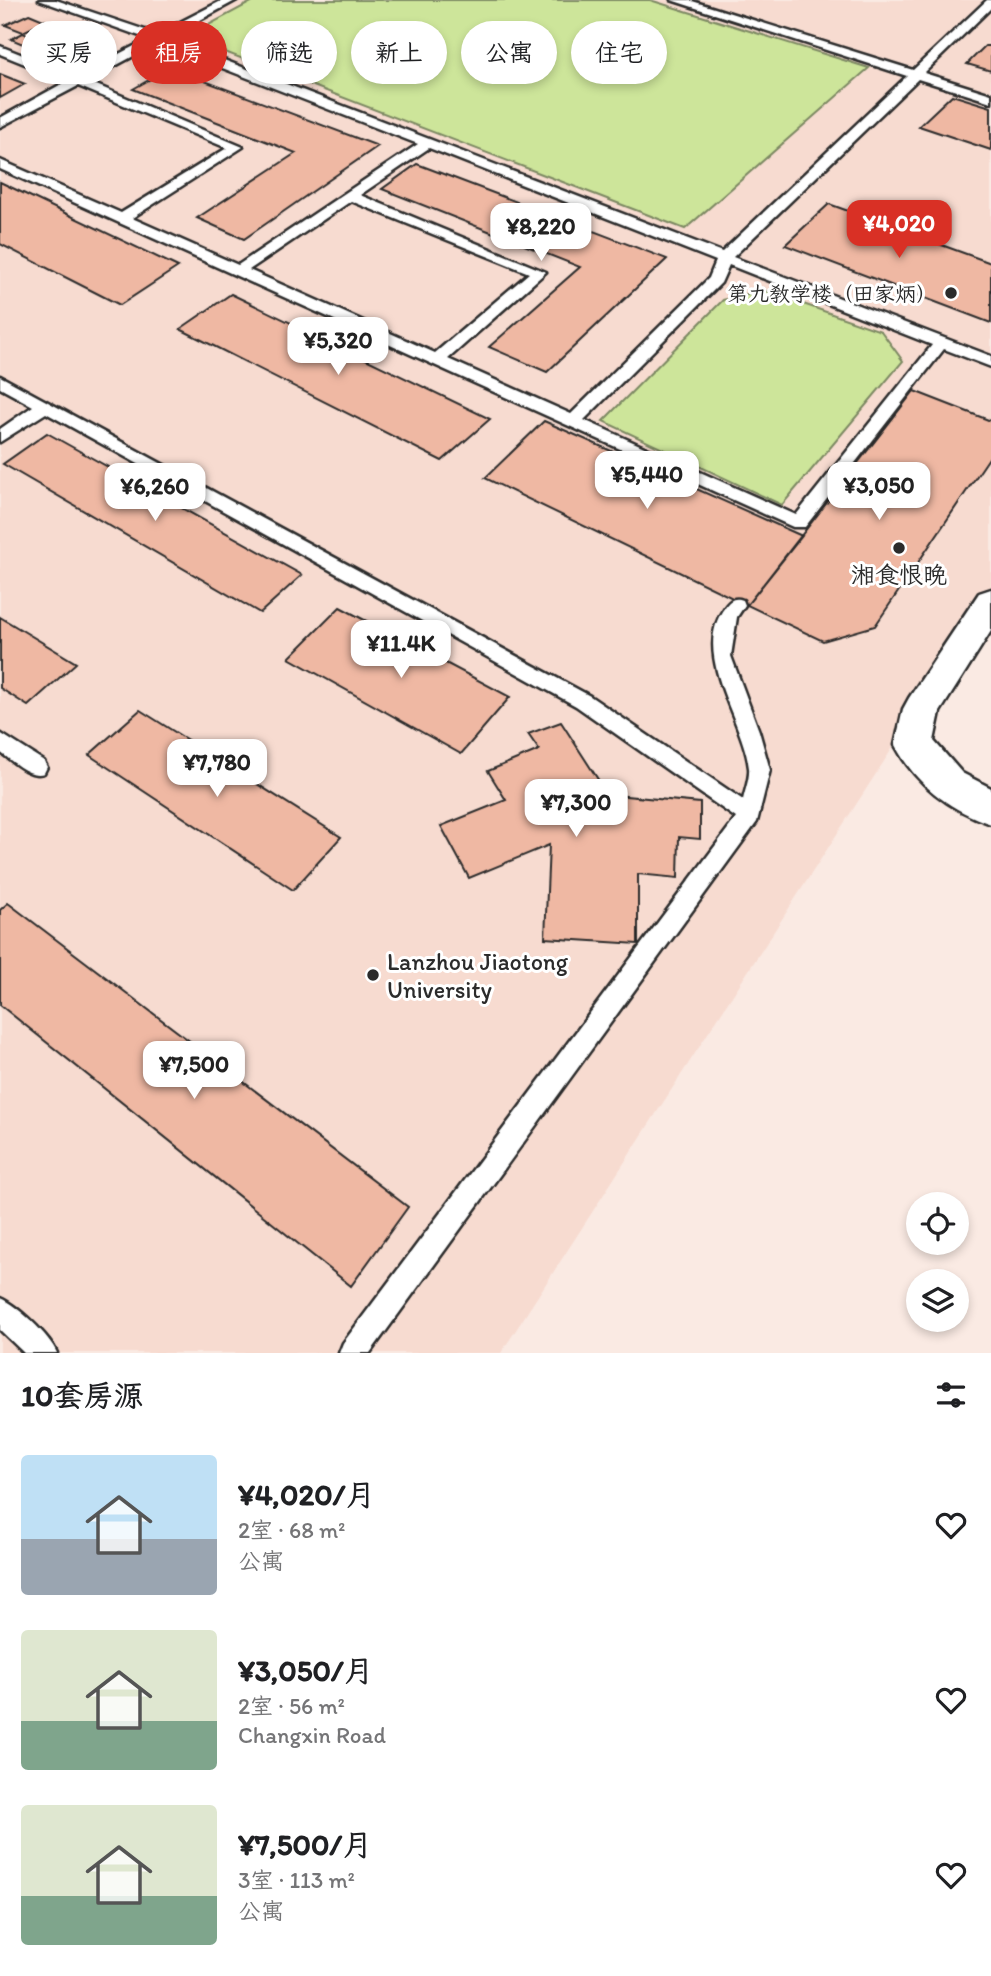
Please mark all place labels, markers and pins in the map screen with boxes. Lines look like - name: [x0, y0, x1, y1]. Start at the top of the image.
- pin: ¥4,020: [842, 201, 956, 260]
- pin: ¥8,220: [484, 204, 598, 263]
- place label: 第九教学楼（田家炳）: [727, 281, 937, 306]
- marker: 第九教学楼（田家炳）: [943, 285, 959, 301]
- pin: ¥5,320: [281, 318, 395, 377]
- pin: ¥5,440: [590, 452, 704, 511]
- pin: ¥3,050: [822, 462, 936, 522]
- pin: ¥6,260: [98, 463, 212, 523]
- marker: 湘食恨晚: [891, 540, 907, 556]
- place label: 湘食恨晚: [851, 560, 947, 589]
- pin: ¥11.4K: [344, 620, 458, 680]
- pin: ¥7,780: [160, 740, 274, 799]
- pin: ¥7,300: [519, 780, 633, 839]
- place label: Lanzhou Jiaotong University: [387, 947, 569, 1004]
- marker: Lanzhou Jiaotong University: [365, 967, 381, 983]
- pin: ¥7,500: [137, 1042, 251, 1101]

